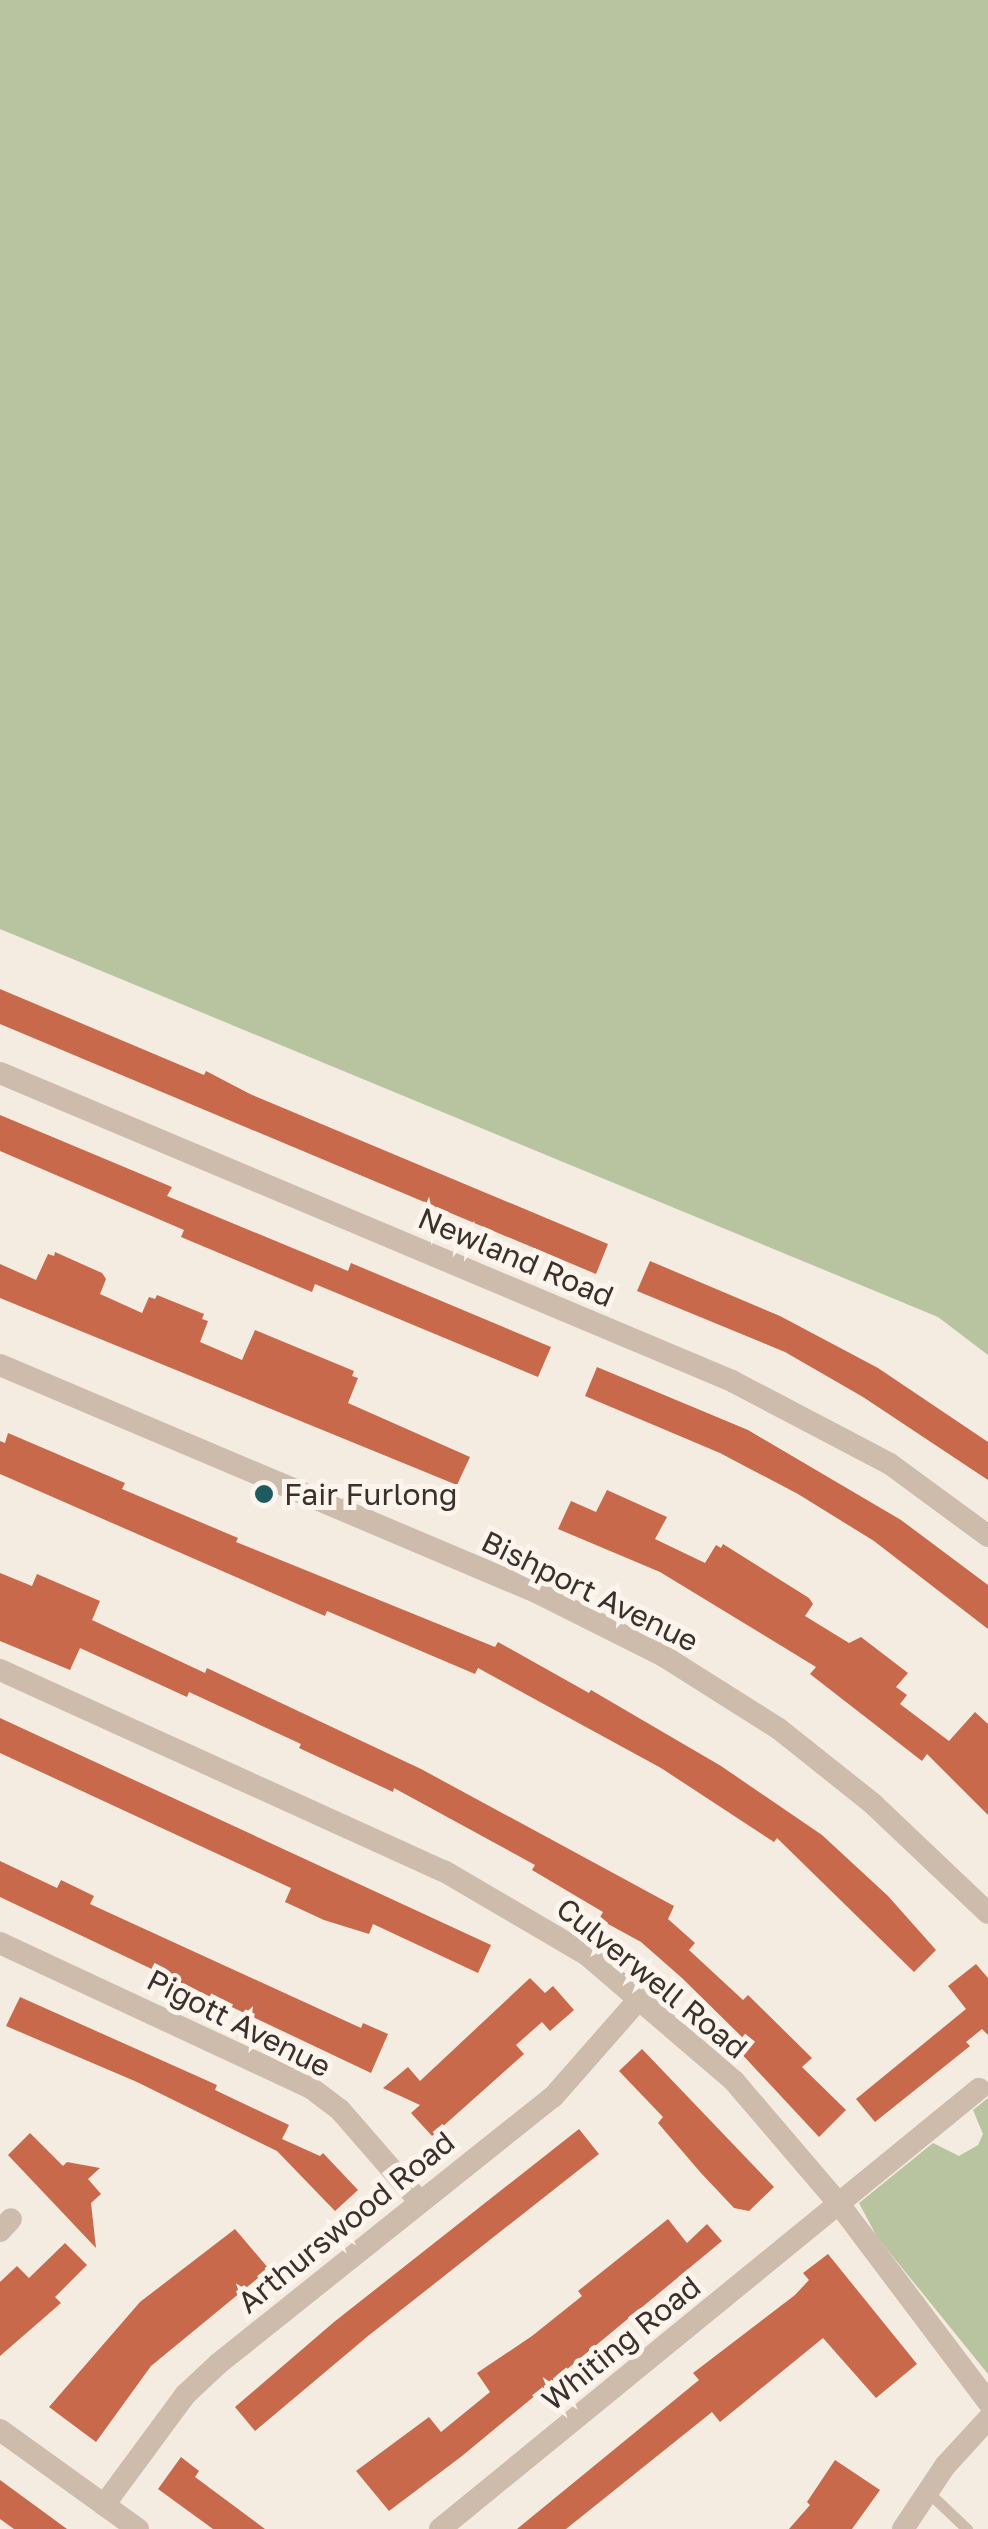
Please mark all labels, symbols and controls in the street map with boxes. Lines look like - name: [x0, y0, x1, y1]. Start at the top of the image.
- street label: Newland Road: [413, 1200, 619, 1314]
- place label: Fair Furlong: [284, 1476, 457, 1512]
- marker: Fair Furlong: [253, 1483, 275, 1505]
- street label: Bishport Avenue: [476, 1523, 704, 1659]
- street label: Culverwell Road: [549, 1890, 755, 2066]
- street label: Pigott Avenue: [141, 1961, 337, 2085]
- street label: Arthurswood Road: [231, 2124, 461, 2320]
- street label: Whiting Road: [535, 2268, 707, 2418]

